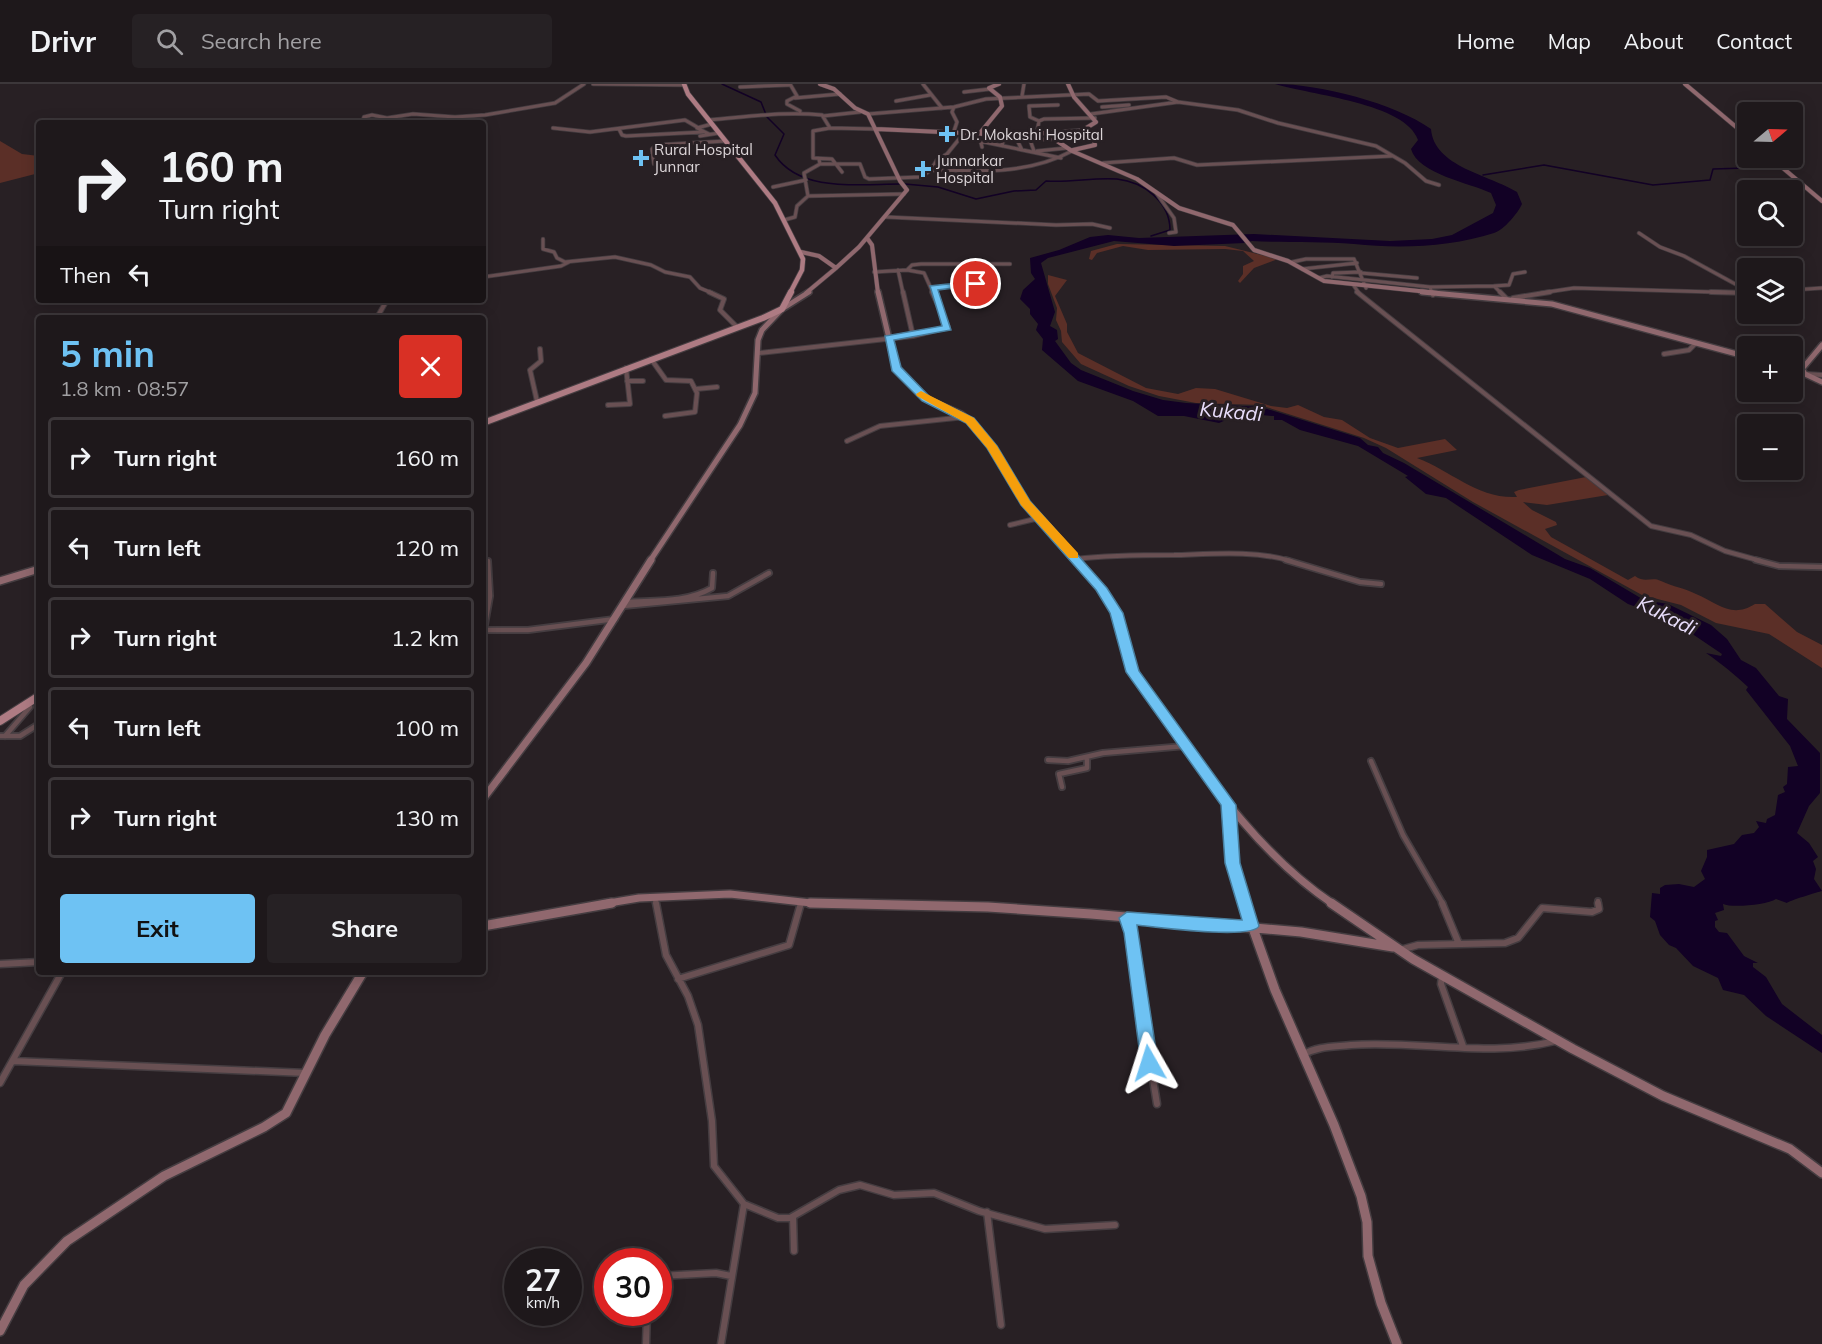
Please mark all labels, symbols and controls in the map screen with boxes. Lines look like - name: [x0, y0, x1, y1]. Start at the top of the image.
- search box: [132, 14, 552, 68]
- text: Drivr: [30, 24, 96, 59]
- icon: search: [153, 25, 186, 58]
- text: Search here: [201, 27, 322, 55]
- text: Home: [1457, 28, 1515, 54]
- text: Map: [1548, 28, 1591, 54]
- text: About: [1624, 28, 1683, 54]
- text: Contact: [1716, 28, 1792, 54]
- north arrow: [1737, 102, 1803, 168]
- map controls: [1737, 102, 1803, 480]
- marker: Dr. Mokashi Hospital: [938, 125, 956, 143]
- place label: Dr. Mokashi Hospital: [960, 125, 1103, 144]
- text: 160 m: [159, 140, 284, 193]
- place label: Rural Hospital Junnar: [654, 140, 753, 176]
- icon: right: [60, 144, 138, 222]
- marker: Rural Hospital Junnar: [632, 149, 650, 167]
- place label: Junnarkar Hospital: [936, 151, 1004, 187]
- marker: Junnarkar Hospital: [914, 160, 932, 178]
- button: search: [1737, 180, 1803, 246]
- text: Turn right: [159, 192, 279, 226]
- icon: left: [123, 258, 156, 291]
- pin: [950, 258, 1001, 309]
- button: layers: [1737, 258, 1803, 324]
- text: Then: [60, 261, 111, 289]
- icon: arrive: [959, 267, 992, 300]
- text: 5 min: [60, 331, 155, 376]
- button: close: [399, 335, 462, 398]
- button: +: [1737, 336, 1803, 402]
- text: 1.8 km · 08:57: [60, 376, 189, 401]
- water label: Kukadi: [1199, 396, 1264, 426]
- button: −: [1737, 414, 1803, 480]
- icon: right: [63, 441, 96, 474]
- text: Turn right: [114, 444, 217, 472]
- text: 160 m: [394, 444, 459, 472]
- icon: left: [63, 531, 96, 564]
- text: Turn left: [114, 534, 201, 562]
- text: 120 m: [394, 534, 459, 562]
- water label: Kukadi: [1633, 590, 1701, 641]
- icon: right: [63, 621, 96, 654]
- text: Turn right: [114, 624, 217, 652]
- text: 1.2 km: [391, 624, 459, 652]
- icon: left: [63, 711, 96, 744]
- text: Turn left: [114, 714, 201, 742]
- text: 100 m: [394, 714, 459, 742]
- icon: right: [63, 801, 96, 834]
- text: Turn right: [114, 804, 217, 832]
- text: 130 m: [394, 804, 459, 832]
- button: Exit: [60, 894, 255, 963]
- button: Share: [267, 894, 462, 963]
- position arrow: [1117, 1031, 1181, 1095]
- speed limit sign: 30: [594, 1248, 672, 1326]
- text: 27: [525, 1261, 561, 1299]
- text: km/h: [526, 1293, 560, 1312]

